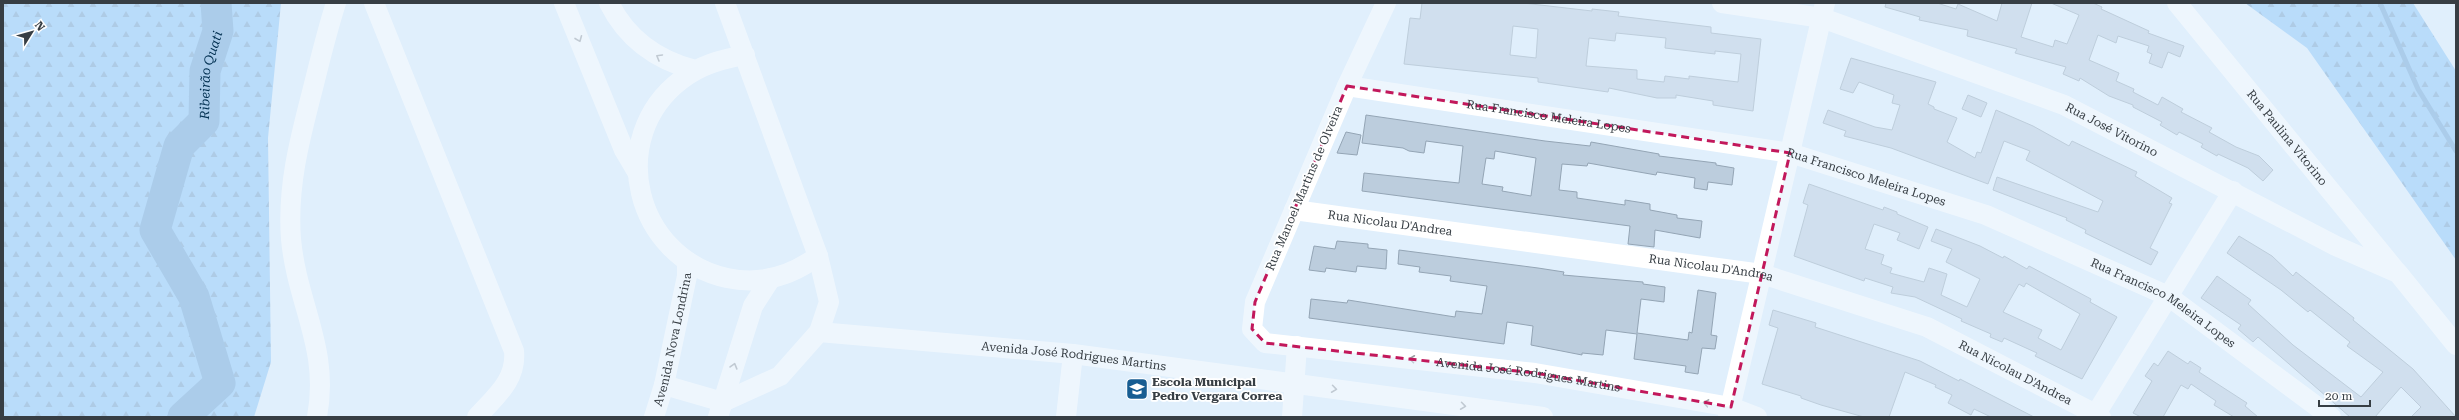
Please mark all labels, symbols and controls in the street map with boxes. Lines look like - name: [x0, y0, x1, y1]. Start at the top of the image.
- north arrow: [12, 12, 52, 52]
- text: N: [32, 19, 48, 34]
- water label: Ribeirão Quati: [197, 29, 225, 121]
- one-way arrow: [574, 35, 582, 43]
- one-way arrow: [655, 54, 663, 61]
- street label: Rua Paulina Vitorino: [2244, 87, 2330, 188]
- street label: Rua Francisco Meleira Lopes: [1466, 97, 1632, 136]
- street label: Rua José Vitorino: [2063, 100, 2160, 159]
- street label: Rua Manoel Martins de Olveira: [1263, 103, 1345, 273]
- street label: Rua Francisco Meleira Lopes: [1785, 145, 1948, 209]
- street label: Rua Nicolau D'Andrea: [1327, 208, 1454, 239]
- street label: Rua Nicolau D'Andrea: [1648, 252, 1775, 284]
- street label: Rua Francisco Meleira Lopes: [2089, 256, 2238, 351]
- street label: Avenida Nova Londrina: [651, 272, 694, 408]
- street label: Rua Nicolau D'Andrea: [1956, 338, 2075, 408]
- street label: Avenida José Rodrigues Martins: [981, 339, 1167, 373]
- one-way arrow: [1409, 355, 1415, 364]
- street label: Avenida José Rodrigues Martins: [1435, 355, 1622, 395]
- one-way arrow: [729, 363, 738, 370]
- place label: Escola Municipal Pedro Vergara Correa: [1152, 375, 1282, 403]
- school or university icon: Escola Municipal Pedro Vergara Correa: [1124, 376, 1150, 402]
- scale bar: [2319, 382, 2370, 408]
- one-way arrow: [1331, 384, 1337, 393]
- text: 20 m: [2325, 389, 2352, 403]
- one-way arrow: [1703, 399, 1710, 408]
- one-way arrow: [1460, 401, 1466, 410]

